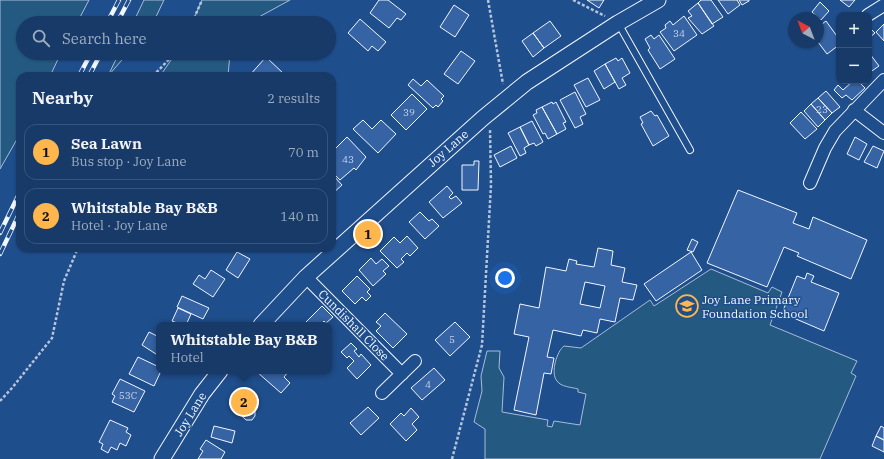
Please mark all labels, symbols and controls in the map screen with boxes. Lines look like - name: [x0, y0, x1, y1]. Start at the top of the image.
- north arrow: [788, 12, 824, 48]
- map controls: [836, 12, 872, 84]
- button: +: [836, 12, 872, 48]
- search box: [16, 16, 336, 60]
- icon: search: [30, 27, 52, 49]
- house number: 34: [673, 27, 685, 40]
- text: Search here: [62, 29, 147, 48]
- button: −: [836, 48, 872, 84]
- text: Nearby: [32, 87, 93, 109]
- text: 2 results: [267, 90, 320, 107]
- house number: 23: [816, 103, 828, 116]
- house number: 39: [403, 106, 415, 119]
- street label: Joy Lane: [425, 126, 471, 170]
- text: Sea Lawn: [71, 134, 142, 153]
- text: 1: [42, 144, 50, 161]
- text: 70 m: [288, 144, 319, 161]
- text: Bus stop · Joy Lane: [71, 153, 187, 170]
- house number: 43: [342, 153, 354, 166]
- text: Whitstable Bay B&B: [71, 198, 218, 217]
- text: 2: [42, 208, 50, 225]
- text: 140 m: [280, 208, 319, 225]
- text: Hotel · Joy Lane: [71, 217, 167, 234]
- pin: 1: [355, 219, 381, 249]
- your location: [495, 268, 515, 288]
- street label: Cundishall Close: [315, 286, 393, 364]
- place label: Joy Lane Primary Foundation School: [702, 292, 808, 321]
- school or university icon: Joy Lane Primary Foundation School: [674, 293, 700, 319]
- popup: [156, 322, 332, 374]
- text: Whitstable Bay B&B: [171, 330, 317, 349]
- house number: 5: [449, 333, 455, 346]
- text: Hotel: [171, 349, 204, 366]
- house number: 4: [425, 378, 431, 391]
- pin: 2: [231, 387, 257, 417]
- house number: 53C: [119, 389, 137, 402]
- street label: Joy Lane: [171, 389, 209, 439]

